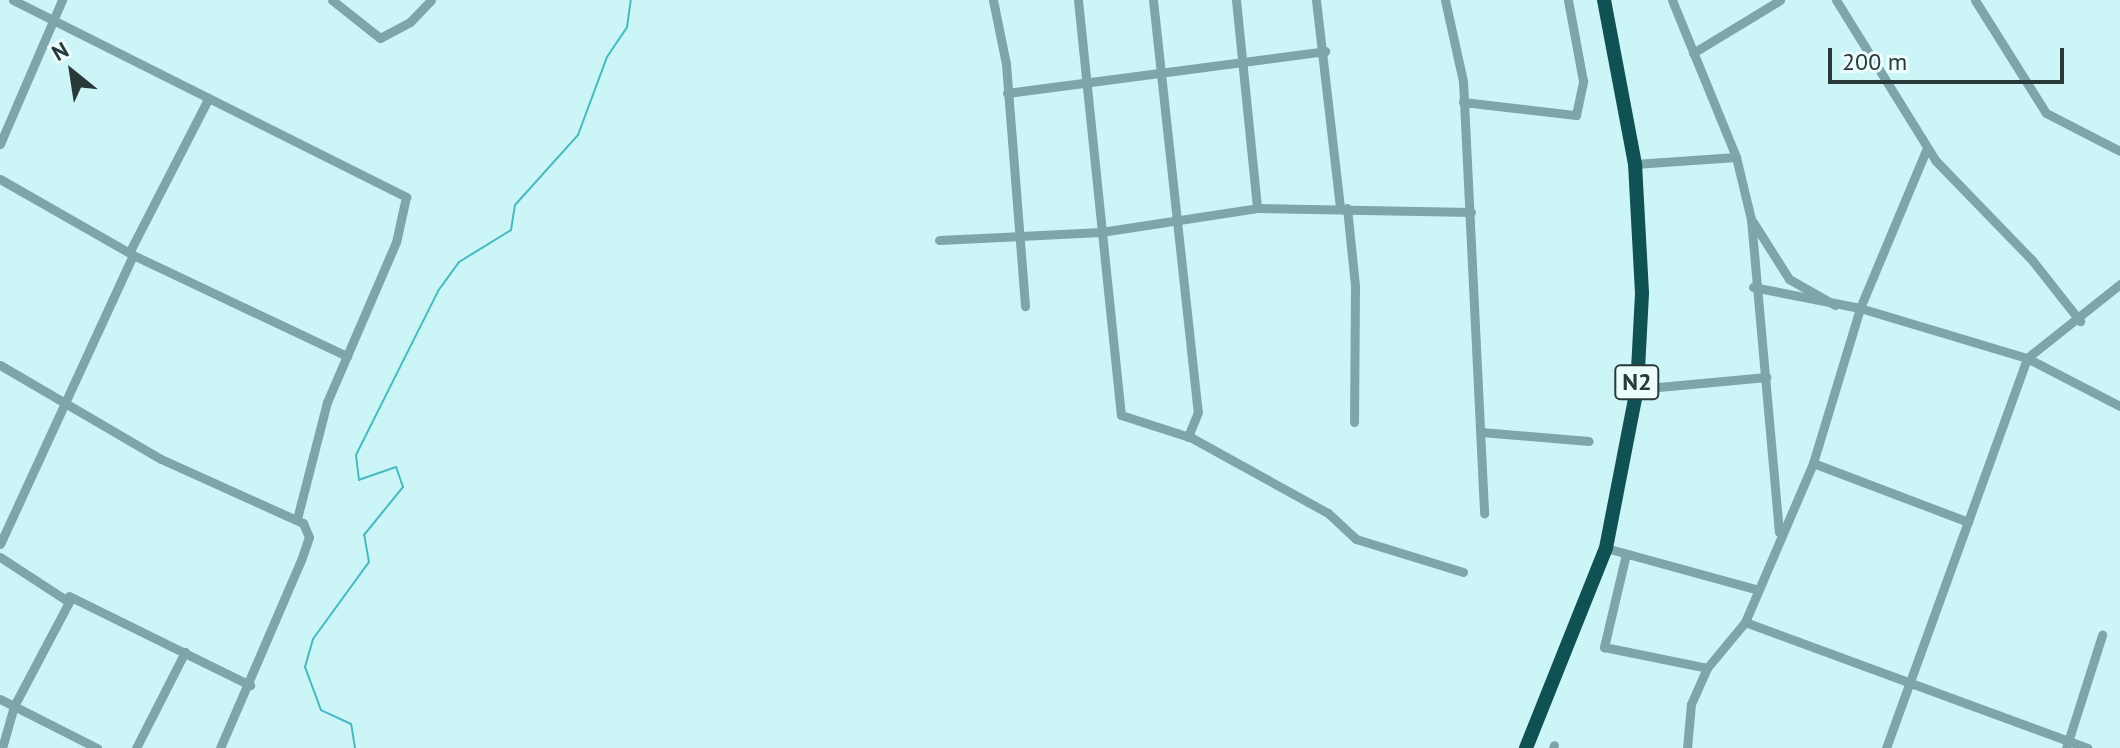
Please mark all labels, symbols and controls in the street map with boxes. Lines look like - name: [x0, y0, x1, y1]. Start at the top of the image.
- north arrow: [32, 32, 112, 112]
- scale bar: [1832, 32, 2068, 82]
- text: N: [47, 35, 73, 67]
- text: 200 m: [1842, 46, 1907, 77]
- road number: N2: [1613, 362, 1661, 402]

